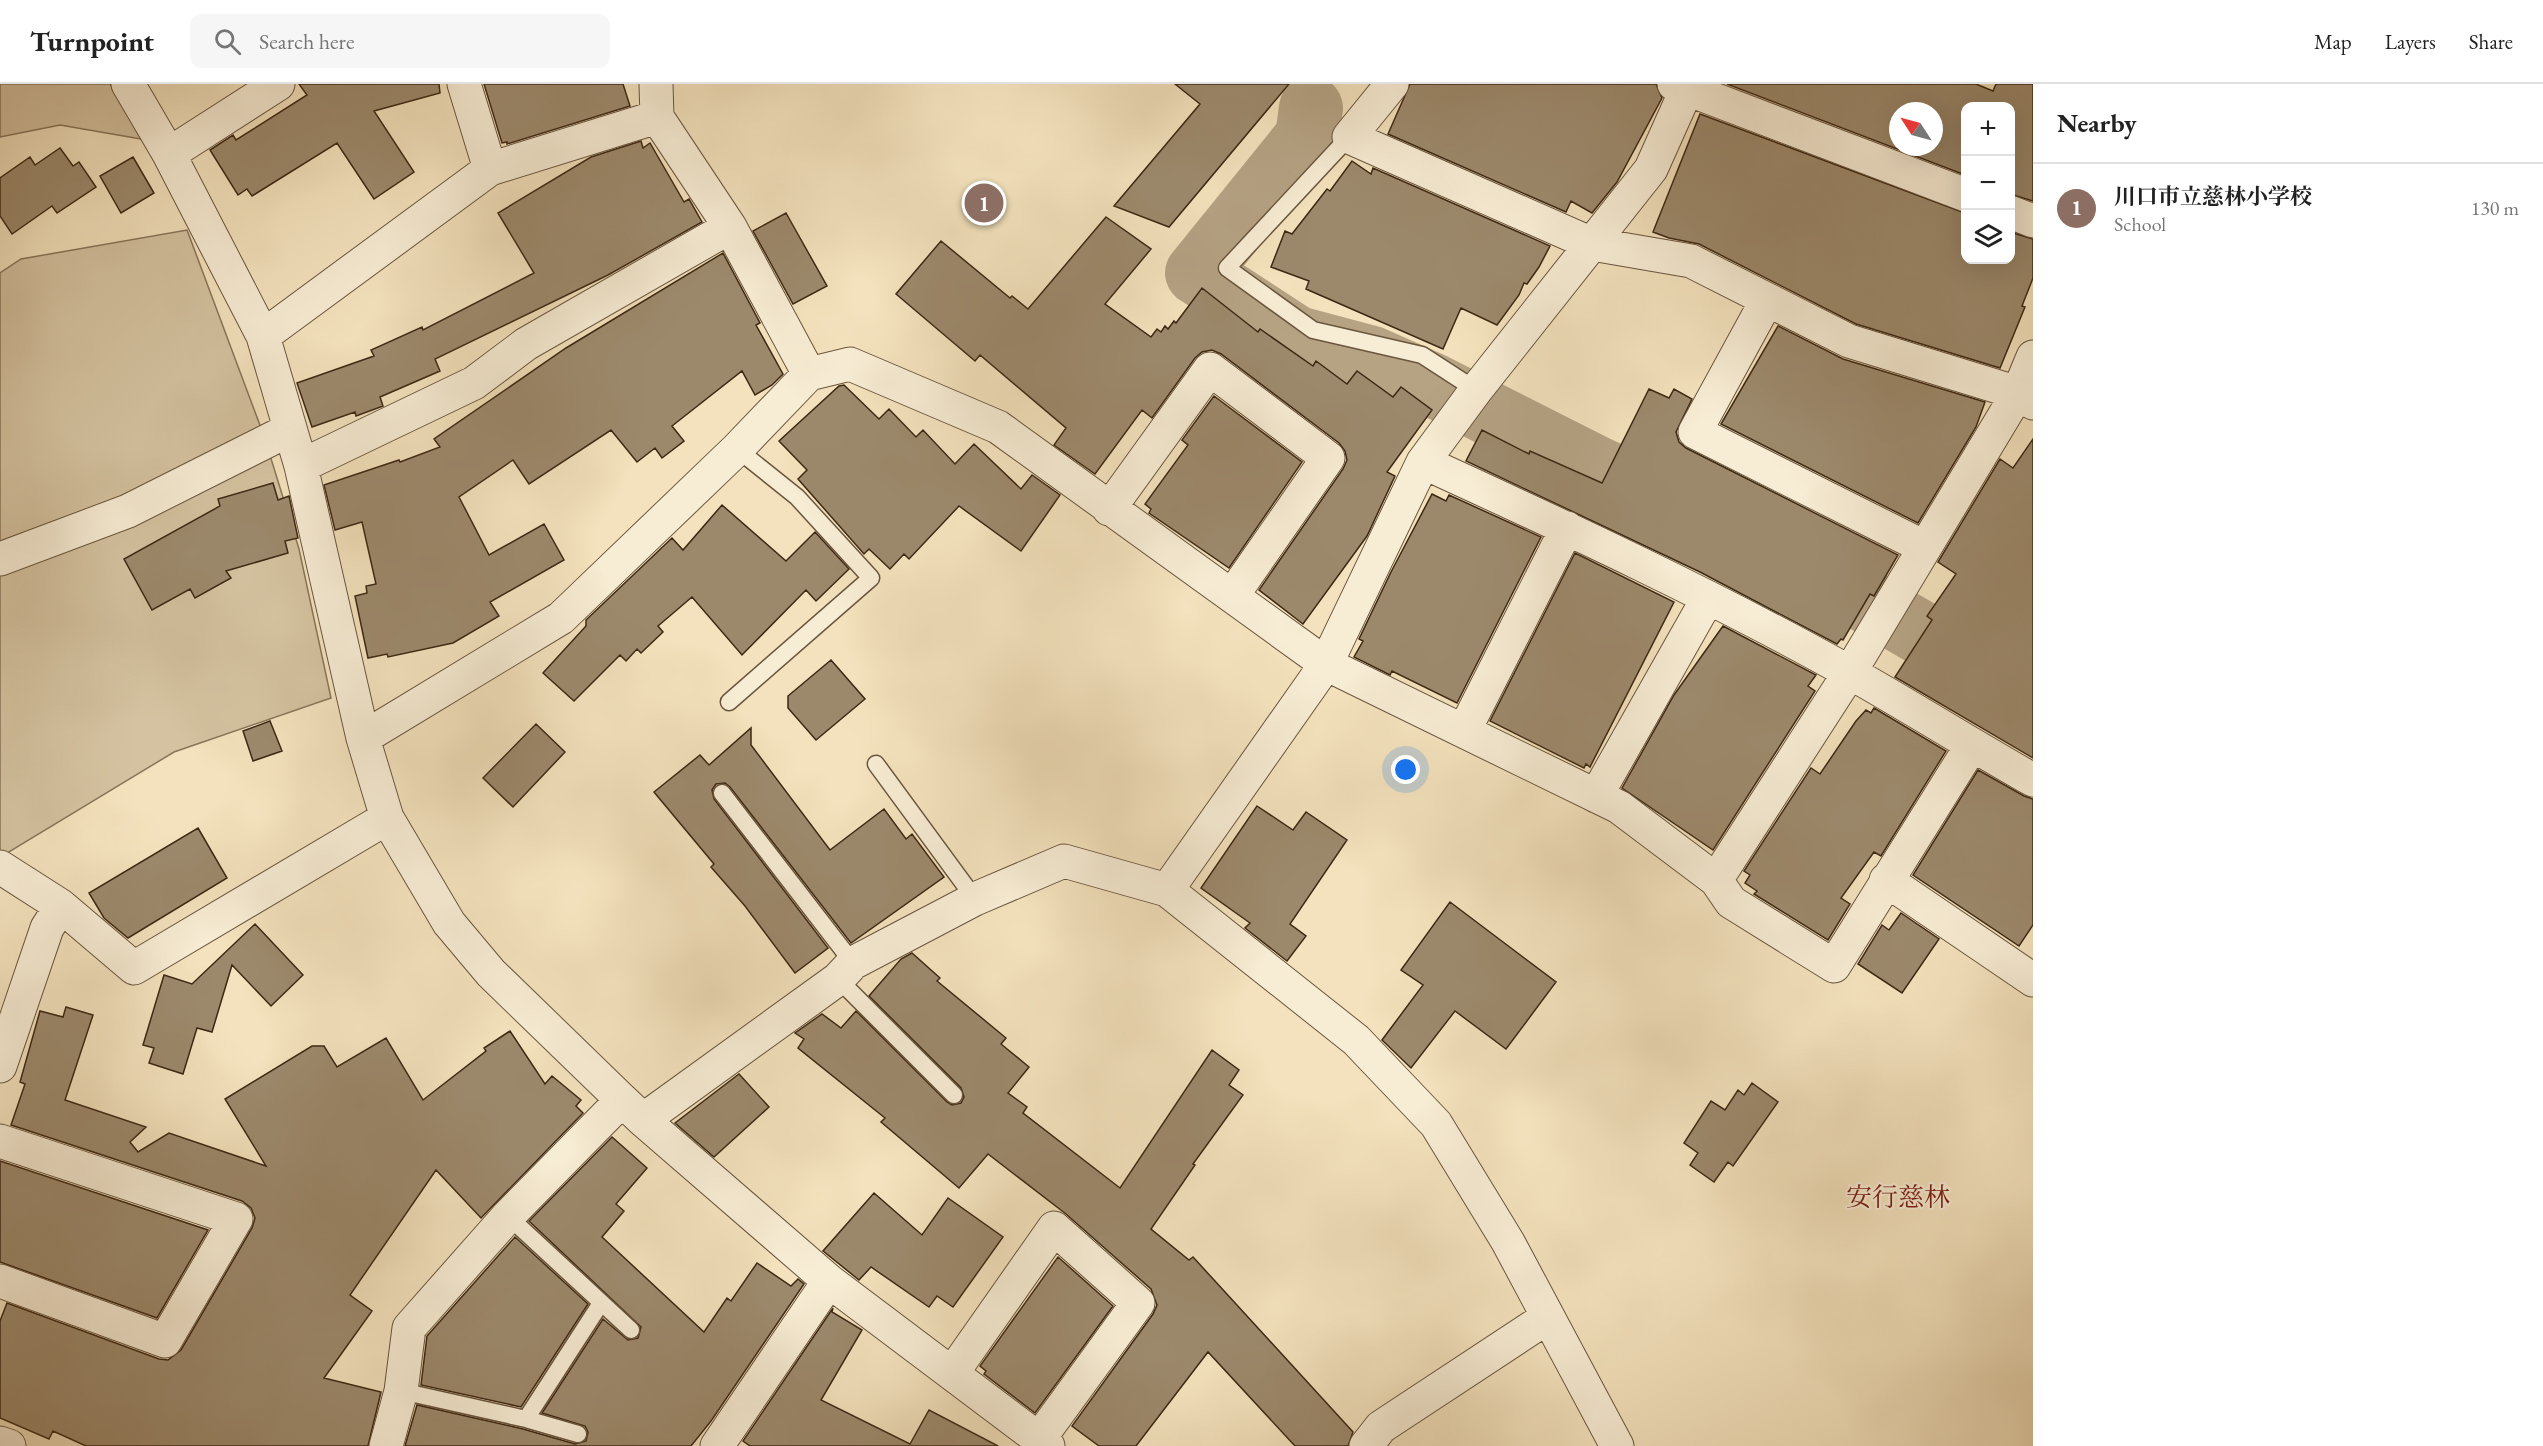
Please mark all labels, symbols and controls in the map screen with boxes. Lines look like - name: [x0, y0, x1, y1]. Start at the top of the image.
- search box: [190, 14, 610, 68]
- text: Turnpoint: [30, 23, 154, 59]
- icon: search: [211, 25, 244, 58]
- text: Search here: [259, 27, 355, 56]
- text: Map: [2314, 28, 2352, 55]
- text: Layers: [2385, 28, 2436, 55]
- text: Share: [2469, 28, 2513, 55]
- north arrow: [1889, 102, 1943, 156]
- map controls: [1961, 102, 2015, 264]
- button: +: [1961, 102, 2015, 156]
- text: Nearby: [2057, 106, 2137, 140]
- button: −: [1961, 156, 2015, 210]
- pin: 1: [964, 180, 1004, 226]
- text: 川口市立慈林小学校: [2114, 182, 2312, 211]
- text: 1: [2071, 195, 2082, 221]
- text: 130 m: [2471, 195, 2519, 221]
- button: layers: [1961, 210, 2015, 264]
- text: School: [2114, 211, 2166, 237]
- your location: [1391, 755, 1420, 784]
- district label: 安行慈林: [1846, 1180, 1950, 1214]

